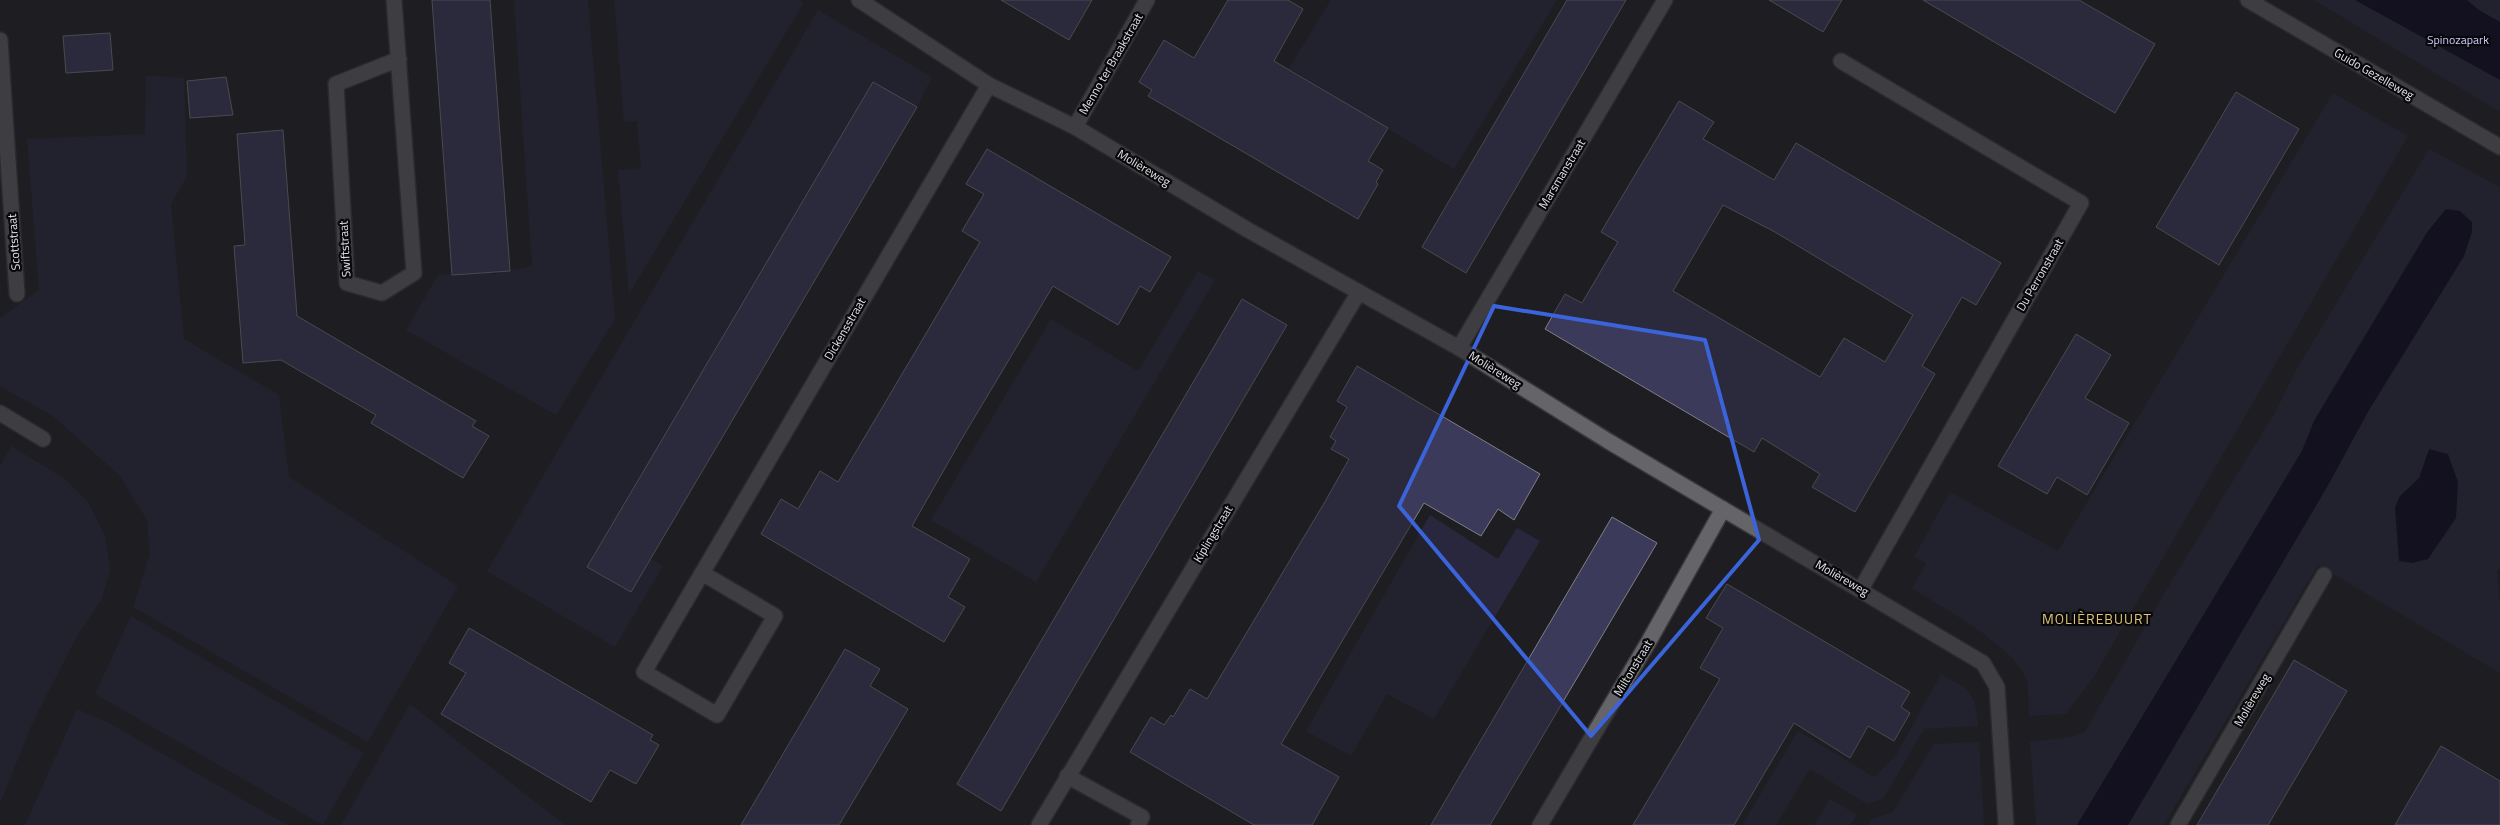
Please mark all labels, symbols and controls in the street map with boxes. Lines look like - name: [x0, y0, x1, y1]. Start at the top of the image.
- street label: Menno ter Braakstraat: [1074, 9, 1148, 118]
- park label: Spinozapark: [2427, 30, 2489, 49]
- street label: Guido Gezelleweg: [2331, 43, 2418, 104]
- street label: Marsmanstraat: [1533, 135, 1590, 212]
- street label: Molièreweg: [1114, 144, 1175, 191]
- street label: Scottstraat: [2, 212, 25, 271]
- street label: Swiftstraat: [333, 220, 355, 278]
- street label: Du Perronstraat: [2011, 234, 2068, 315]
- street label: Dickensstraat: [819, 293, 871, 364]
- street label: Molièreweg: [1465, 346, 1525, 393]
- street label: Kiplingstraat: [1188, 501, 1238, 566]
- street label: Molièreweg: [1812, 555, 1873, 601]
- district label: MOLIÈREBUURT: [2042, 608, 2152, 629]
- street label: Miltonstraat: [1608, 635, 1657, 699]
- street label: Molièreweg: [2229, 669, 2275, 730]

